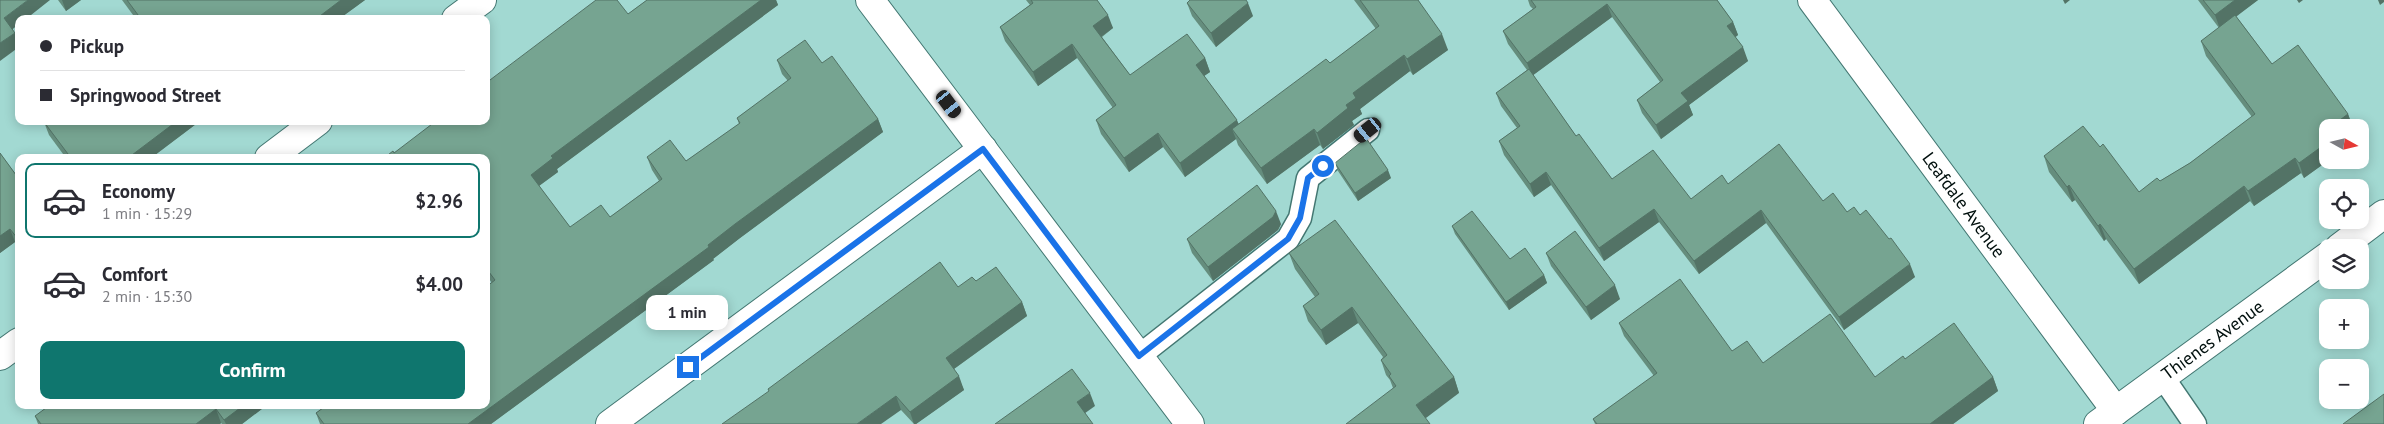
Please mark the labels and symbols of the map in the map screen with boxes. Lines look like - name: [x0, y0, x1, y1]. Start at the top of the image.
- car: [933, 88, 964, 120]
- car: [1351, 115, 1384, 145]
- north arrow: [2319, 119, 2369, 169]
- street label: Leafdale Avenue: [1917, 147, 2011, 262]
- route start: [1312, 155, 1334, 177]
- callout: 1 min: [647, 294, 729, 330]
- street label: Thienes Avenue: [2157, 295, 2268, 385]
- route end: [677, 356, 699, 378]

